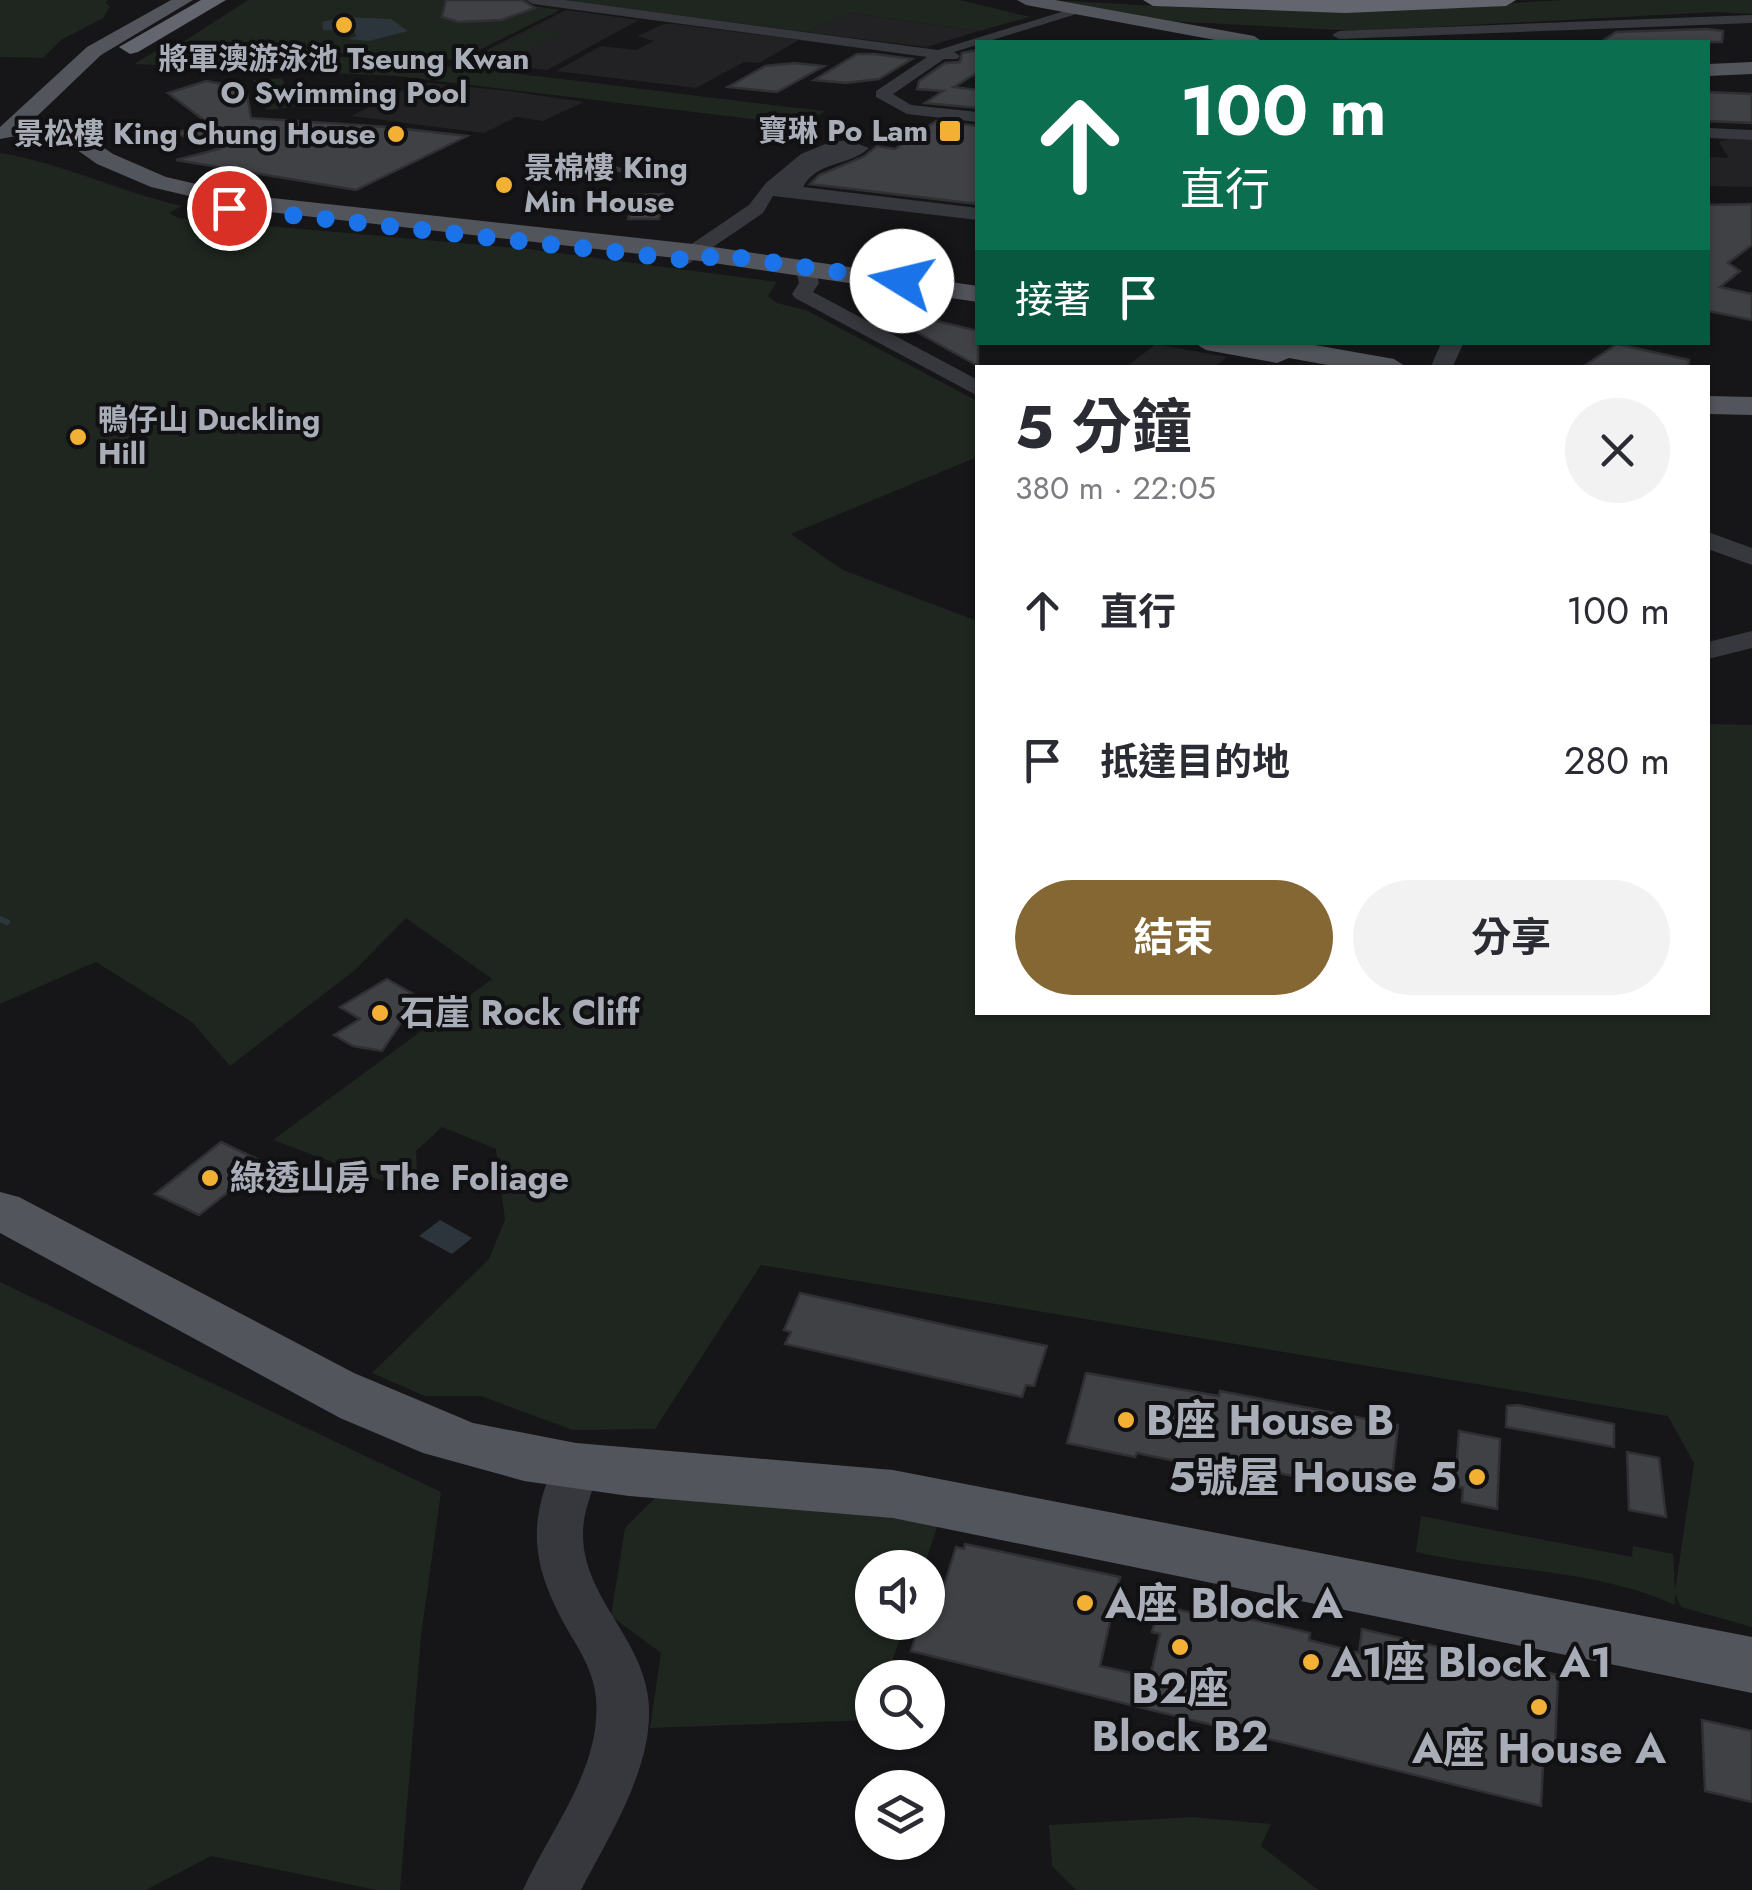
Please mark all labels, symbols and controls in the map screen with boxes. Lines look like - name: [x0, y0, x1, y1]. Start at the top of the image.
- marker: 將軍澳游泳池 Tseung Kwan O Swimming Pool: [333, 14, 355, 36]
- place label: 將軍澳游泳池 Tseung Kwan O Swimming Pool: [158, 37, 530, 114]
- text: 100 m: [1180, 60, 1387, 161]
- icon: ahead: [1015, 80, 1145, 210]
- place label: 寶琳 Po Lam: [758, 109, 928, 152]
- place label: 景松樓 King Chung House: [14, 112, 376, 155]
- marker: 寶琳 Po Lam: [937, 118, 963, 144]
- marker: 景松樓 King Chung House: [385, 123, 407, 145]
- place label: 景棉樓 King Min House: [524, 146, 688, 223]
- text: 直行: [1180, 157, 1270, 222]
- pin: [187, 166, 272, 251]
- marker: 景棉樓 King Min House: [493, 174, 515, 196]
- icon: arrive: [202, 181, 257, 236]
- position arrow: [850, 229, 954, 333]
- icon: arrive: [1111, 270, 1166, 325]
- text: 接著: [1015, 272, 1091, 327]
- text: 5 分鐘: [1015, 384, 1192, 471]
- place label: 鴨仔山 Duckling Hill: [98, 398, 320, 475]
- button: close: [1565, 398, 1670, 503]
- marker: 鴨仔山 Duckling Hill: [67, 426, 89, 448]
- text: 380 m · 22:05: [1015, 465, 1216, 511]
- icon: ahead: [1015, 583, 1070, 638]
- text: 100 m: [1566, 583, 1670, 638]
- text: 直行: [1100, 584, 1176, 639]
- icon: arrive: [1015, 733, 1070, 788]
- text: 280 m: [1564, 733, 1670, 788]
- text: 抵達目的地: [1100, 734, 1290, 789]
- button: 結束: [1015, 880, 1333, 995]
- button: 分享: [1353, 880, 1670, 995]
- place label: 石崖 Rock Cliff: [400, 988, 641, 1038]
- marker: 石崖 Rock Cliff: [369, 1002, 391, 1024]
- place label: 綠透山房 The Foliage: [230, 1153, 569, 1203]
- marker: 綠透山房 The Foliage: [199, 1167, 221, 1189]
- place label: B座 House B: [1146, 1390, 1394, 1451]
- marker: B座 House B: [1115, 1409, 1137, 1431]
- place label: 5號屋 House 5: [1168, 1447, 1457, 1508]
- marker: 5號屋 House 5: [1466, 1466, 1488, 1488]
- map controls: [855, 1550, 945, 1860]
- button: sound: [855, 1550, 945, 1640]
- place label: A座 Block A: [1104, 1573, 1343, 1634]
- marker: A座 Block A: [1074, 1592, 1096, 1614]
- place label: A1座 Block A1: [1330, 1632, 1612, 1693]
- marker: B2座 Block B2: [1169, 1636, 1191, 1658]
- marker: A1座 Block A1: [1300, 1651, 1322, 1673]
- place label: B2座 Block B2: [1091, 1658, 1269, 1767]
- button: search: [855, 1660, 945, 1750]
- marker: A座 House A: [1528, 1696, 1550, 1718]
- place label: A座 House A: [1411, 1718, 1666, 1779]
- button: layers: [855, 1770, 945, 1860]

